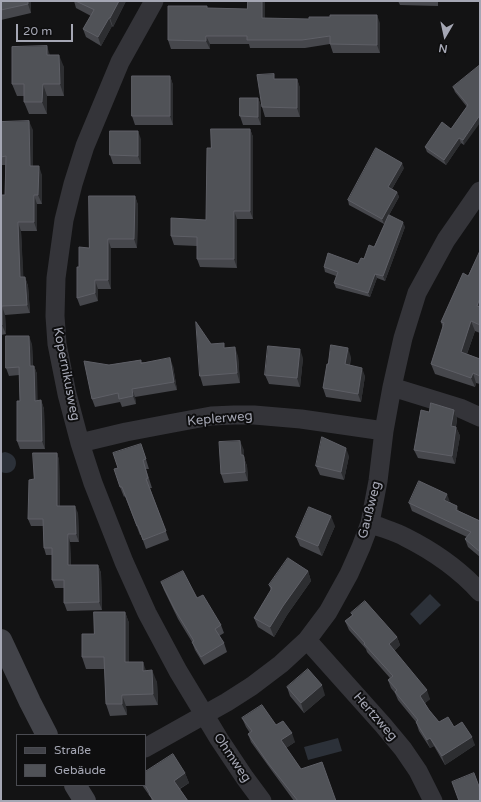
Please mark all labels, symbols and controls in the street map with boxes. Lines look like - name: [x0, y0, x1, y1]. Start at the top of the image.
- scale bar: [18, 16, 75, 42]
- north arrow: [425, 16, 465, 56]
- text: 20 m: [23, 24, 52, 38]
- text: N: [438, 41, 448, 55]
- street label: Kopernikusweg: [49, 326, 83, 422]
- street label: Keplerweg: [187, 408, 253, 430]
- street label: Gaußweg: [355, 480, 385, 540]
- street label: Hertzweg: [350, 690, 400, 744]
- street label: Ohmweg: [210, 730, 254, 786]
- legend: [16, 734, 146, 786]
- text: Straße: [54, 743, 91, 757]
- text: Gebäude: [54, 763, 106, 777]

